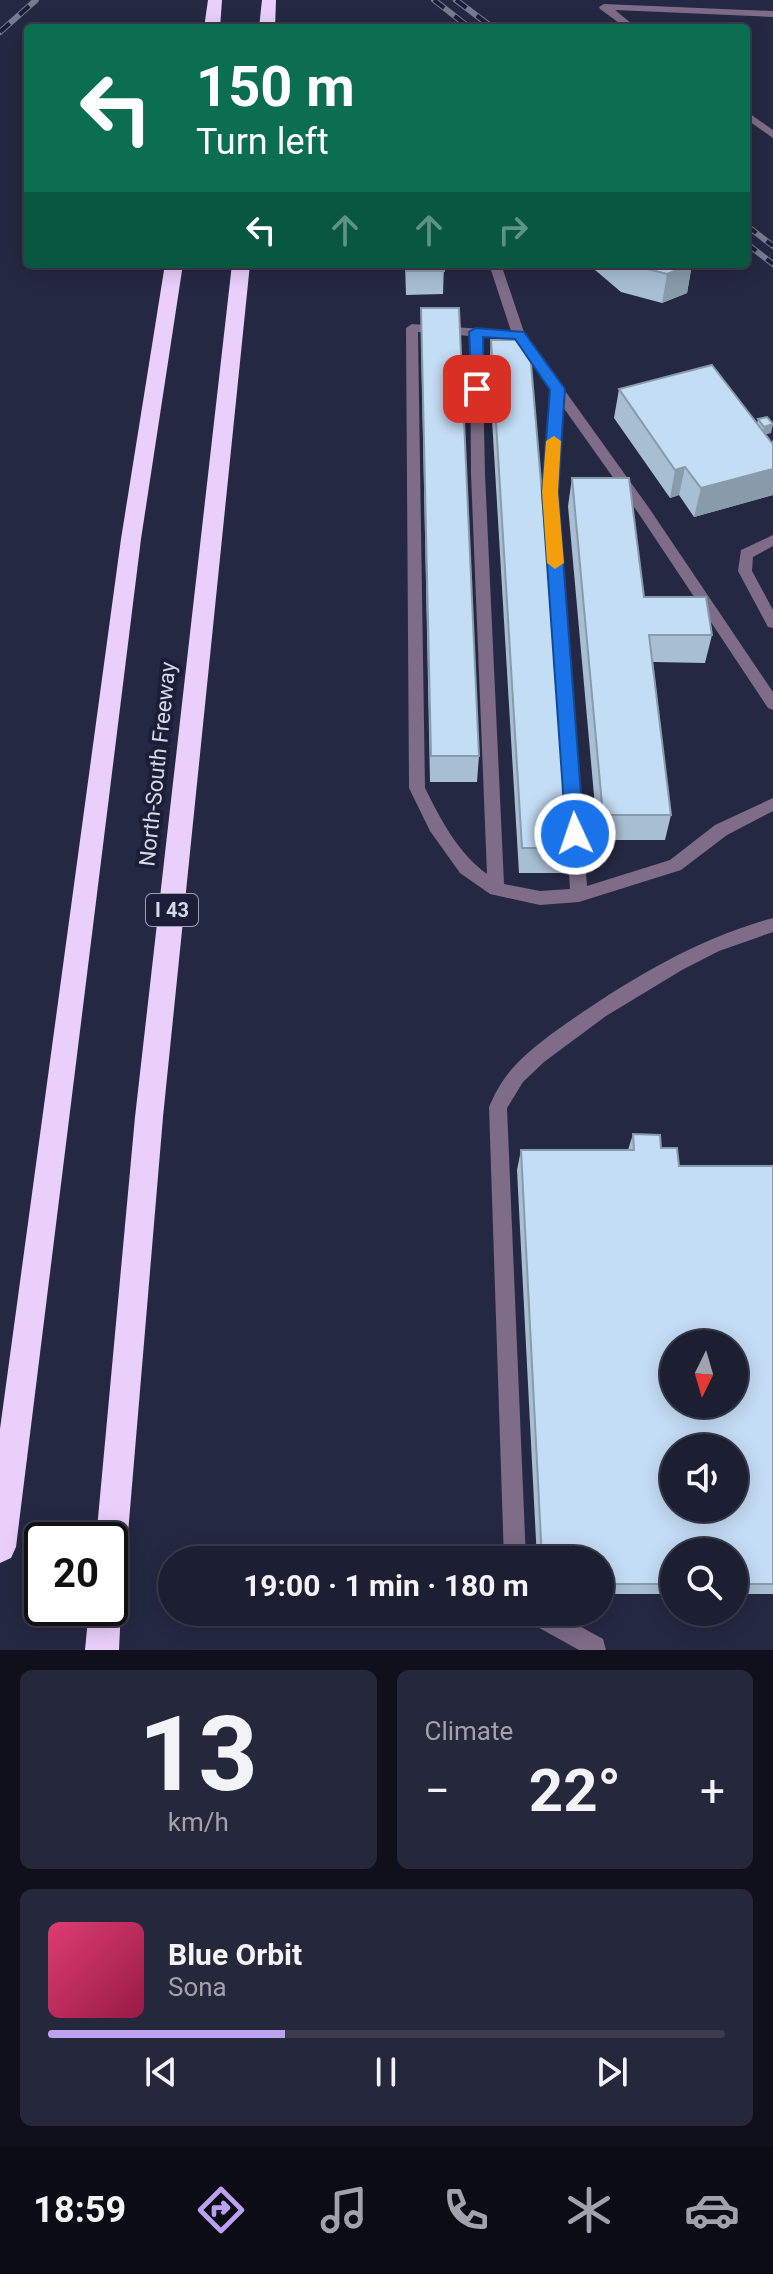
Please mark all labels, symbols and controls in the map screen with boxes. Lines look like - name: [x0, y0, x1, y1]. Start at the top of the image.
- text: 150 m: [196, 54, 355, 120]
- icon: left: [64, 56, 168, 160]
- text: Turn left: [196, 121, 329, 163]
- icon: left: [239, 208, 283, 252]
- icon: ahead: [323, 208, 367, 252]
- icon: ahead: [407, 208, 451, 252]
- icon: right: [491, 208, 535, 252]
- pin: [443, 355, 511, 423]
- icon: arrive: [455, 367, 499, 411]
- street label: North-South Freeway: [134, 660, 181, 867]
- position arrow: [533, 792, 617, 876]
- road number: I 43: [146, 894, 198, 926]
- north arrow: [660, 1330, 748, 1418]
- map controls: [660, 1330, 748, 1626]
- button: sound: [660, 1434, 748, 1522]
- speed limit sign: 20: [24, 1522, 128, 1626]
- button: search: [660, 1538, 748, 1626]
- text: 19:00 · 1 min · 180 m: [243, 1568, 529, 1603]
- text: 13: [139, 1694, 258, 1815]
- text: Climate: [425, 1716, 513, 1746]
- text: 22°: [529, 1755, 621, 1826]
- text: −: [425, 1765, 450, 1817]
- text: +: [700, 1765, 725, 1817]
- text: km/h: [168, 1807, 229, 1837]
- text: Blue Orbit: [168, 1937, 302, 1972]
- text: Sona: [168, 1972, 227, 2002]
- icon: previous: [139, 2050, 183, 2094]
- icon: pause: [364, 2050, 408, 2094]
- icon: next: [590, 2050, 634, 2094]
- icon: directions: [193, 2182, 249, 2238]
- icon: music: [316, 2182, 372, 2238]
- icon: phone: [438, 2182, 494, 2238]
- icon: climate: [561, 2182, 617, 2238]
- icon: car: [684, 2182, 740, 2238]
- text: 18:59: [33, 2189, 126, 2231]

